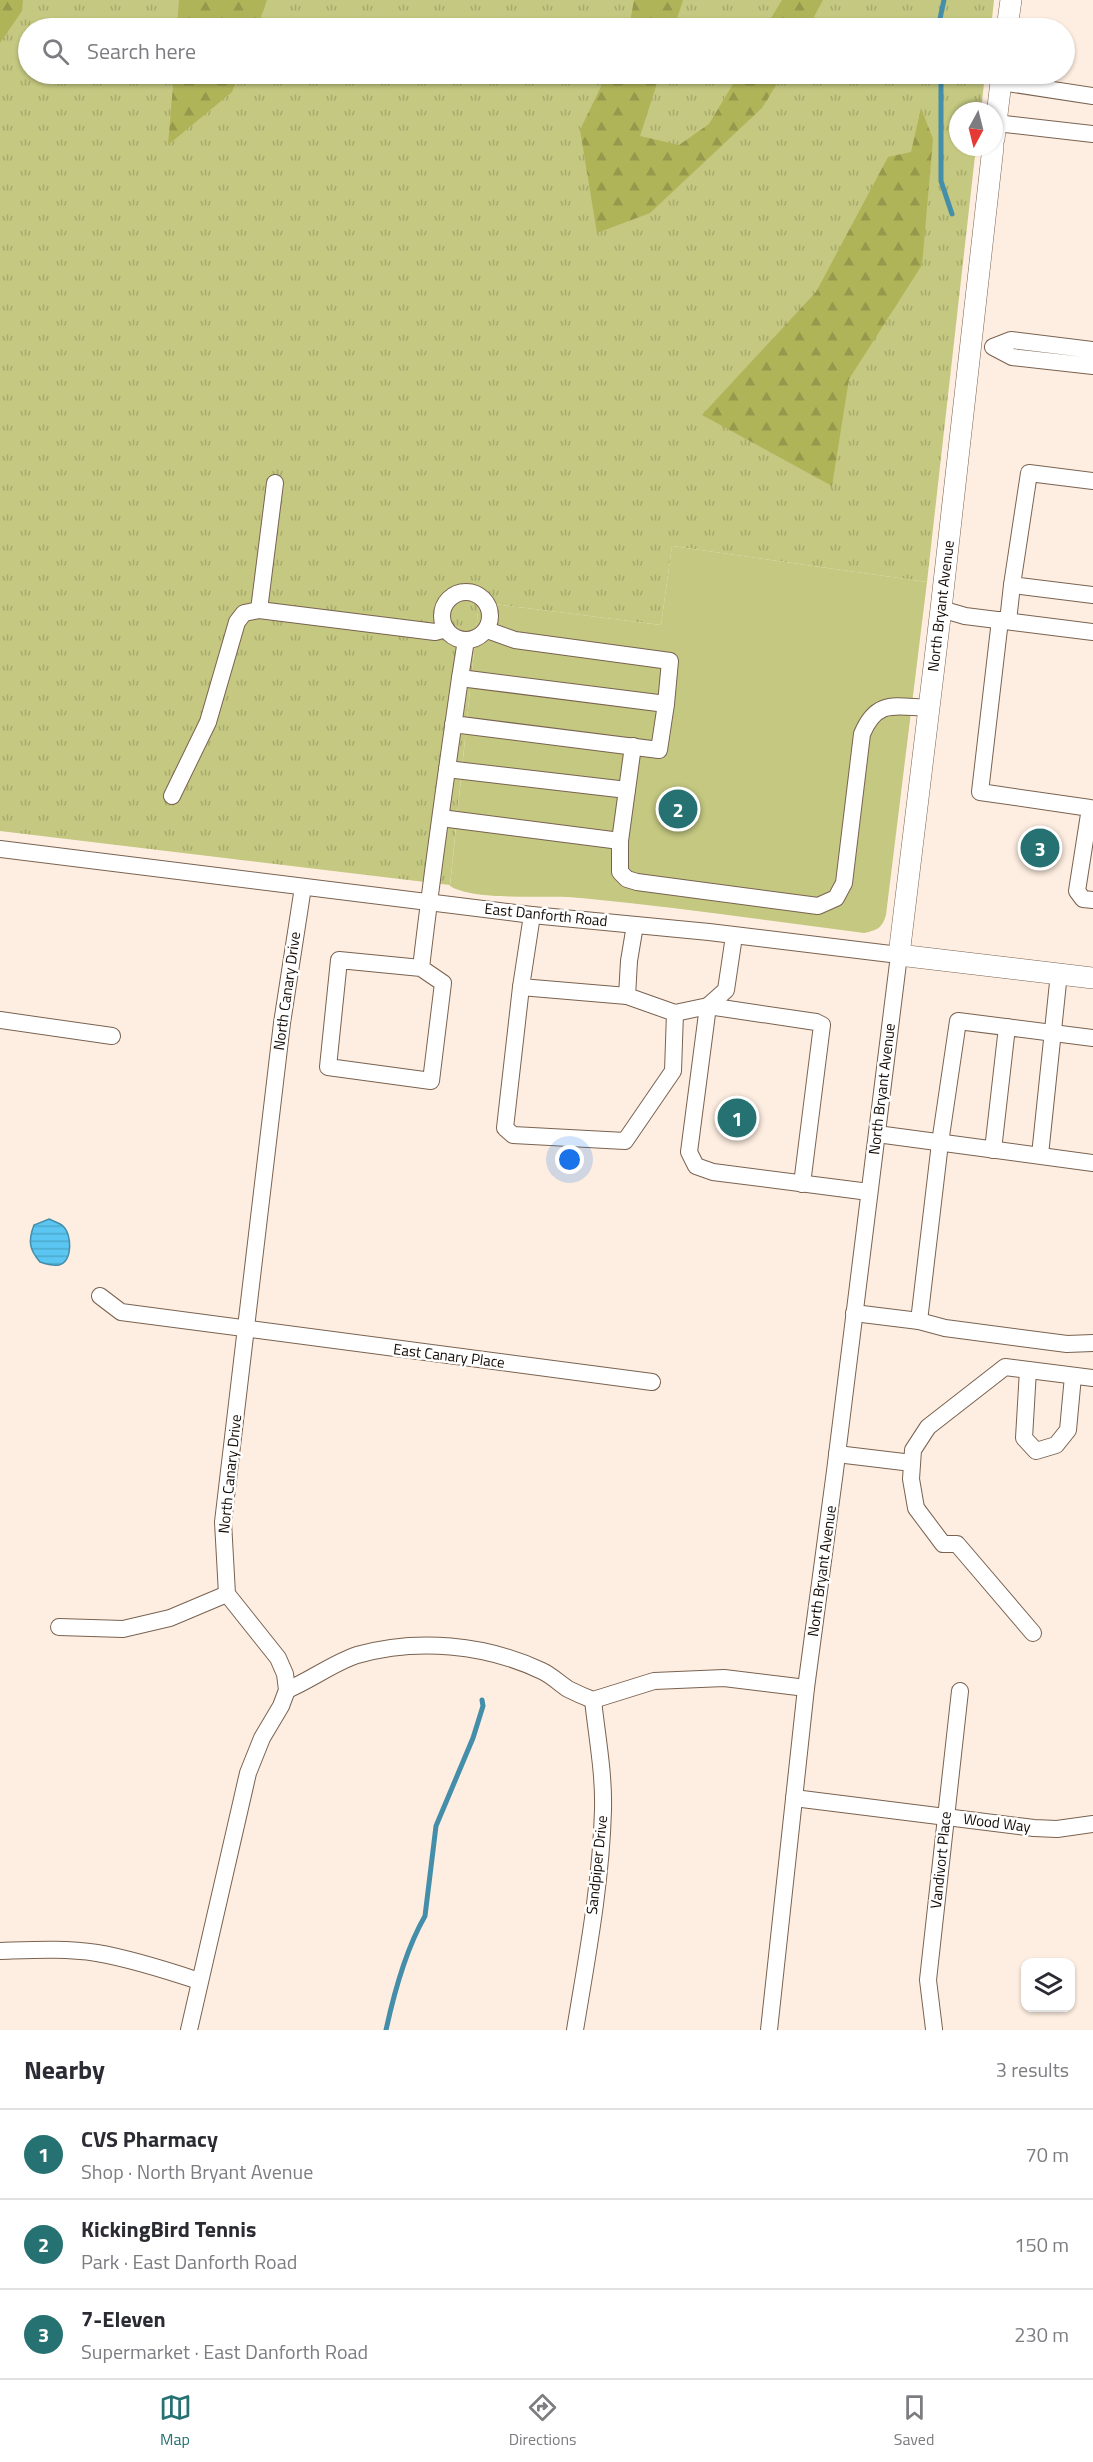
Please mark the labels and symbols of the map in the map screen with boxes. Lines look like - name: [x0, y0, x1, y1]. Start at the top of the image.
- north arrow: [949, 102, 1003, 156]
- street label: North Bryant Avenue: [921, 539, 960, 673]
- pin: 2: [658, 786, 698, 832]
- pin: 3: [1020, 826, 1060, 870]
- street label: East Danforth Road: [483, 897, 609, 932]
- street label: North Canary Drive: [267, 930, 306, 1052]
- street label: North Bryant Avenue: [862, 1022, 901, 1156]
- pin: 1: [718, 1096, 756, 1140]
- your location: [555, 1145, 584, 1174]
- street label: East Canary Place: [392, 1337, 506, 1374]
- street label: North Canary Drive: [212, 1413, 247, 1535]
- street label: North Bryant Avenue: [801, 1504, 842, 1638]
- street label: Wood Way: [962, 1807, 1032, 1838]
- street label: Vandivort Place: [924, 1810, 957, 1910]
- street label: Sandpiper Drive: [580, 1814, 613, 1916]

